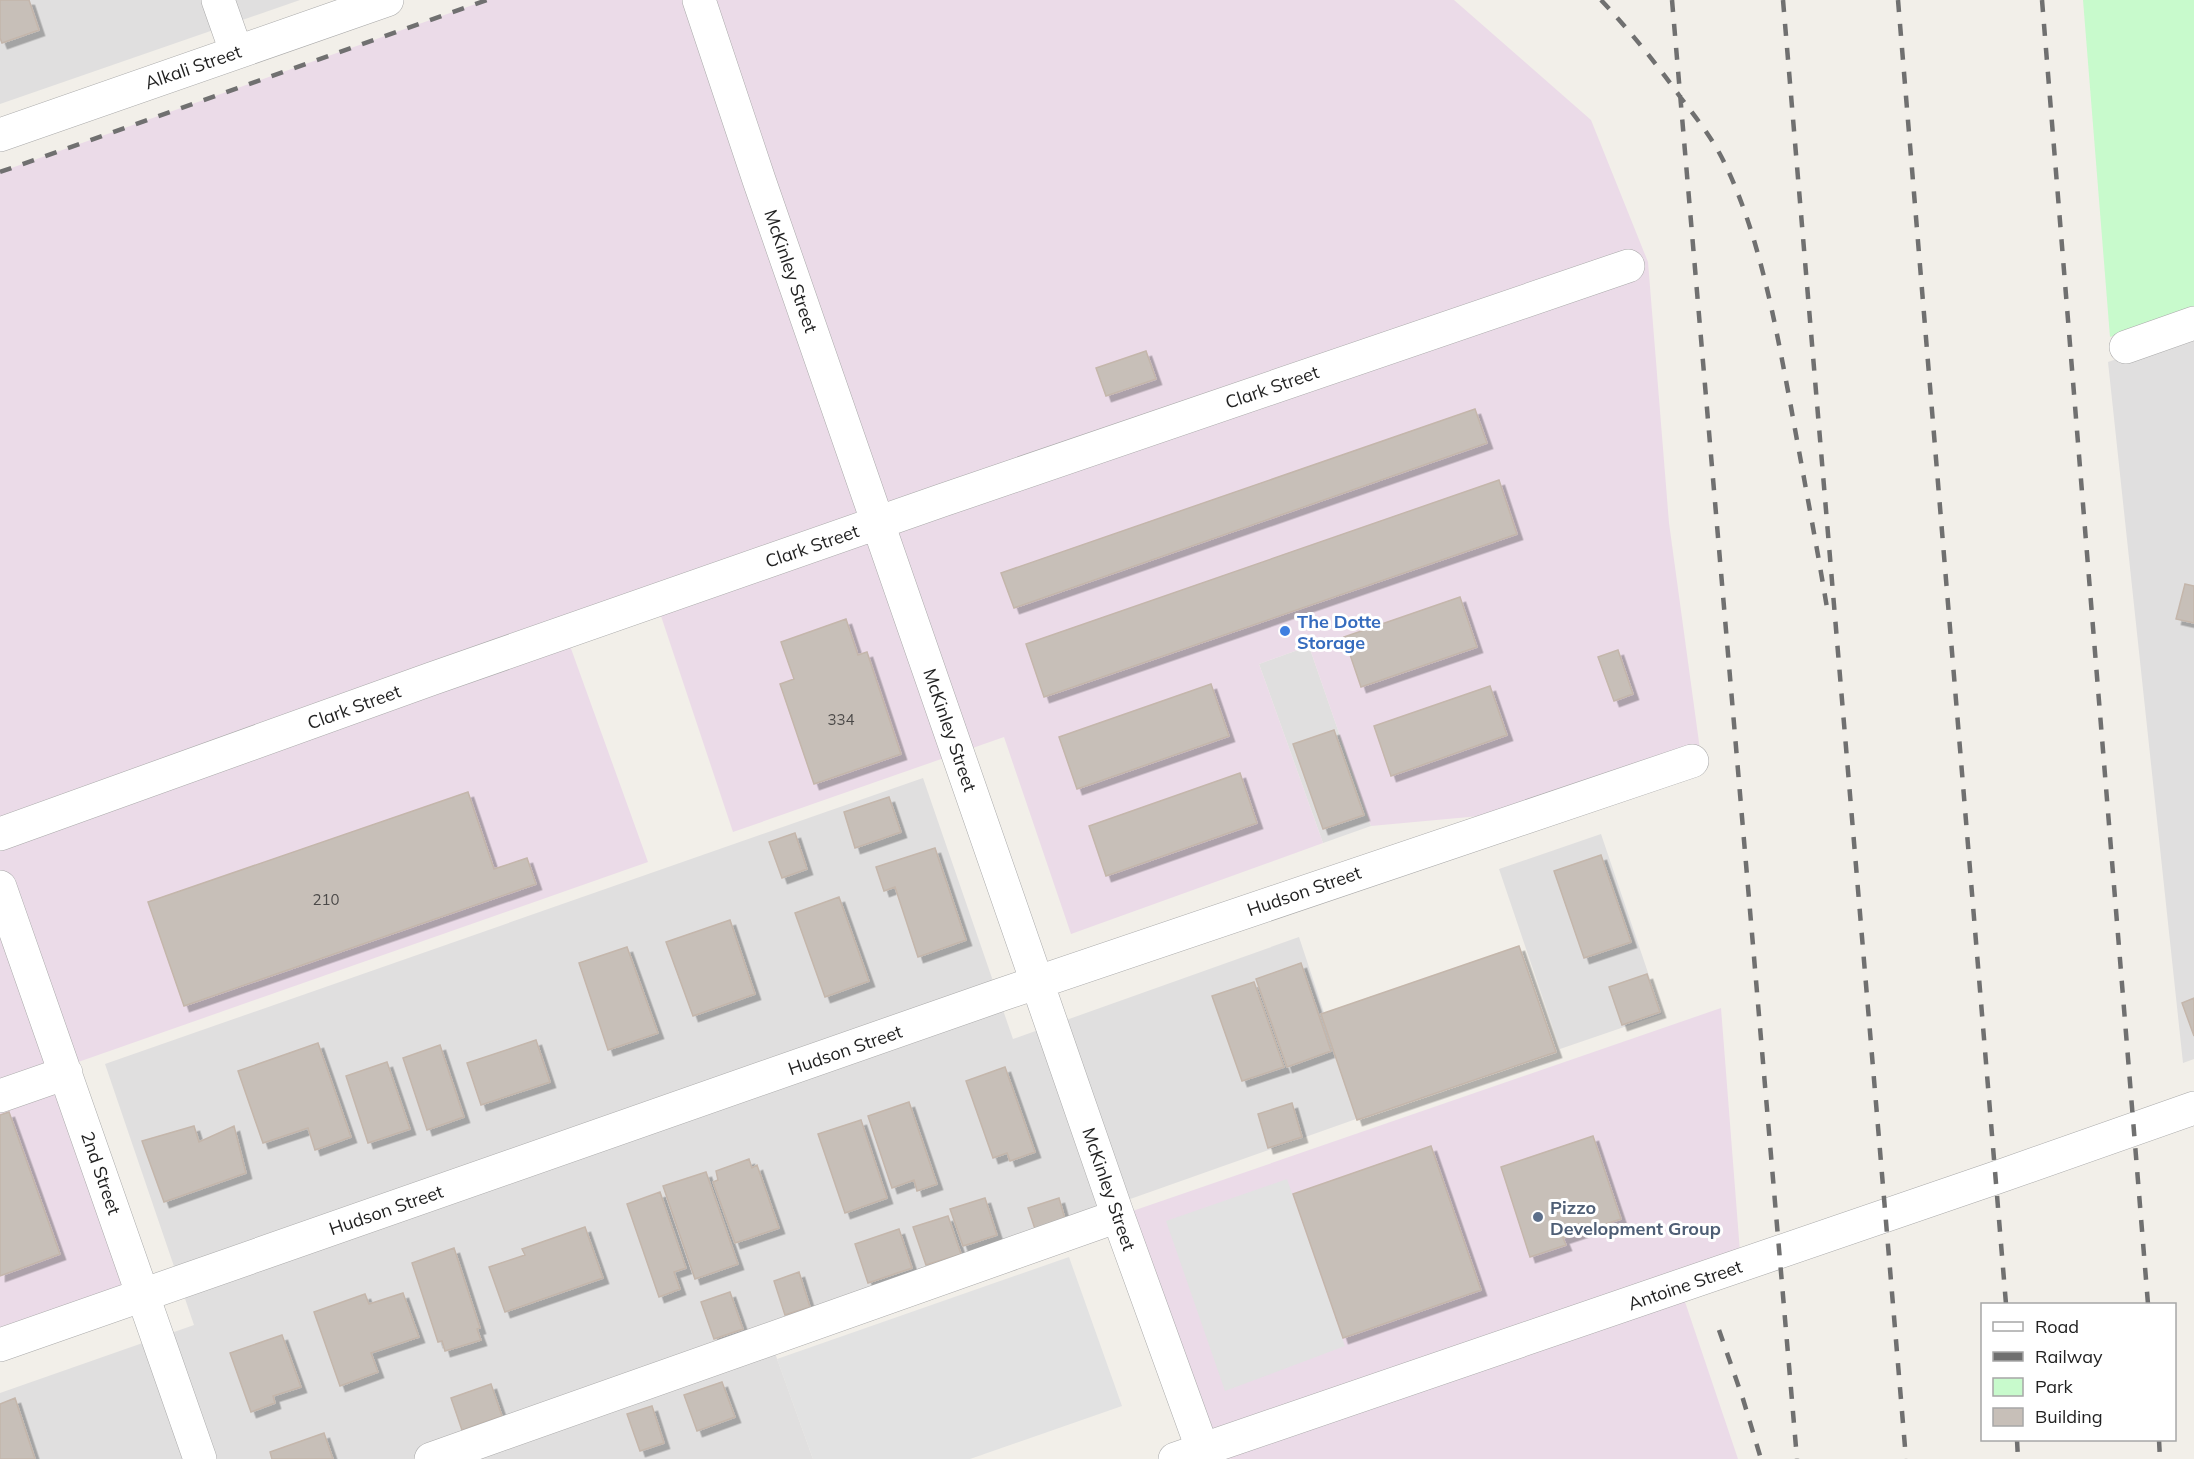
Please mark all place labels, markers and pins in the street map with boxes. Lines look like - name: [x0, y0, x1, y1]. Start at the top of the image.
- place label: The Dotte Storage: [1297, 610, 1381, 654]
- marker: The Dotte Storage: [1278, 624, 1292, 638]
- place label: Pizzo Development Group: [1550, 1196, 1721, 1240]
- marker: Pizzo Development Group: [1531, 1210, 1545, 1224]

